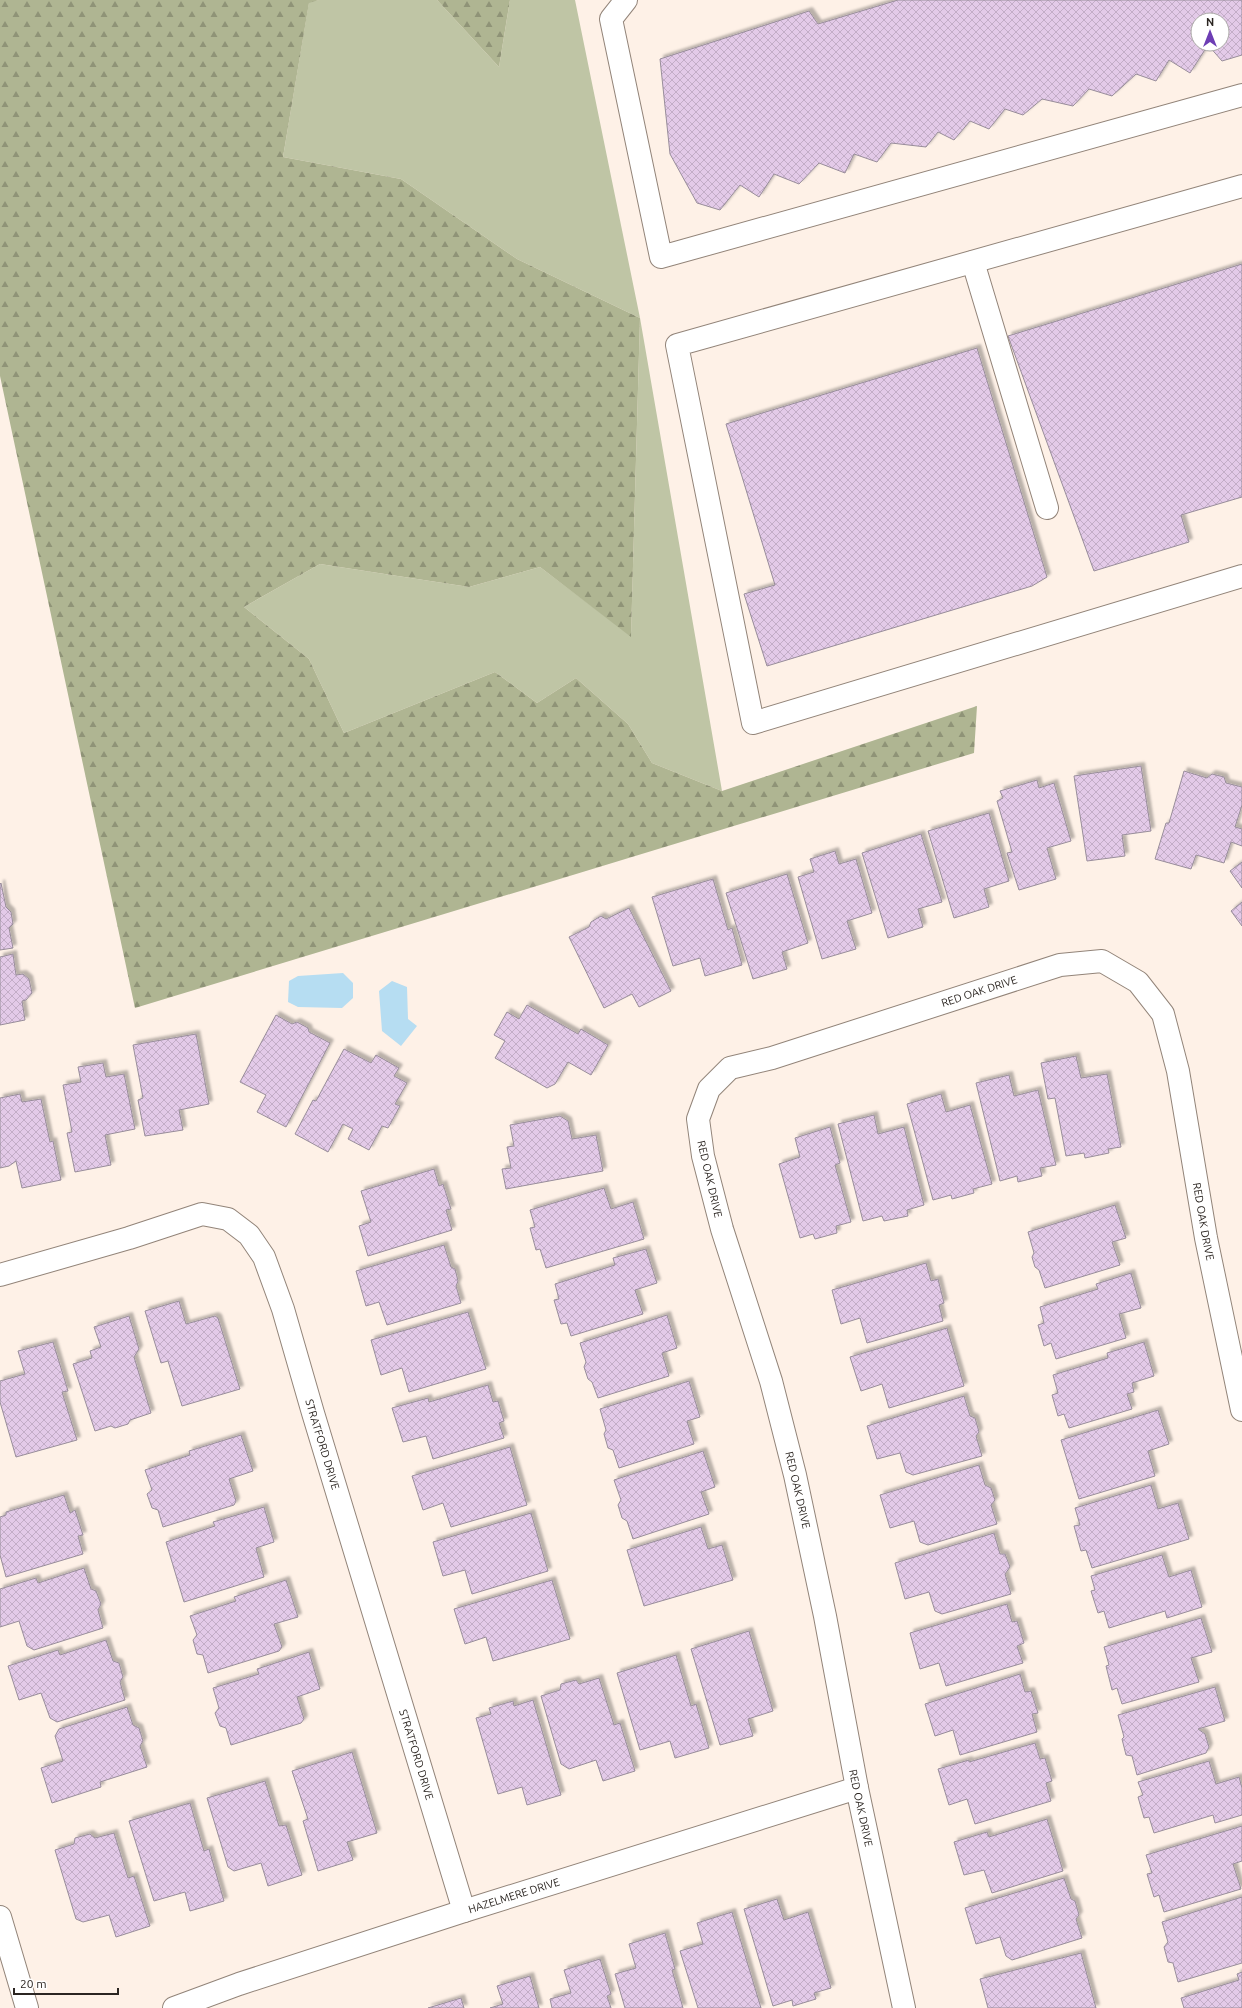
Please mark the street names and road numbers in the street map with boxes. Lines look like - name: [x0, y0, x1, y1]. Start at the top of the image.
- street label: RED OAK DRIVE: [940, 973, 1018, 1009]
- street label: RED OAK DRIVE: [695, 1139, 725, 1219]
- street label: RED OAK DRIVE: [1191, 1182, 1217, 1261]
- street label: STRATFORD DRIVE: [303, 1398, 342, 1491]
- street label: RED OAK DRIVE: [783, 1450, 813, 1530]
- street label: STRATFORD DRIVE: [397, 1708, 436, 1801]
- street label: RED OAK DRIVE: [847, 1768, 875, 1848]
- street label: HAZELMERE DRIVE: [467, 1876, 561, 1915]

